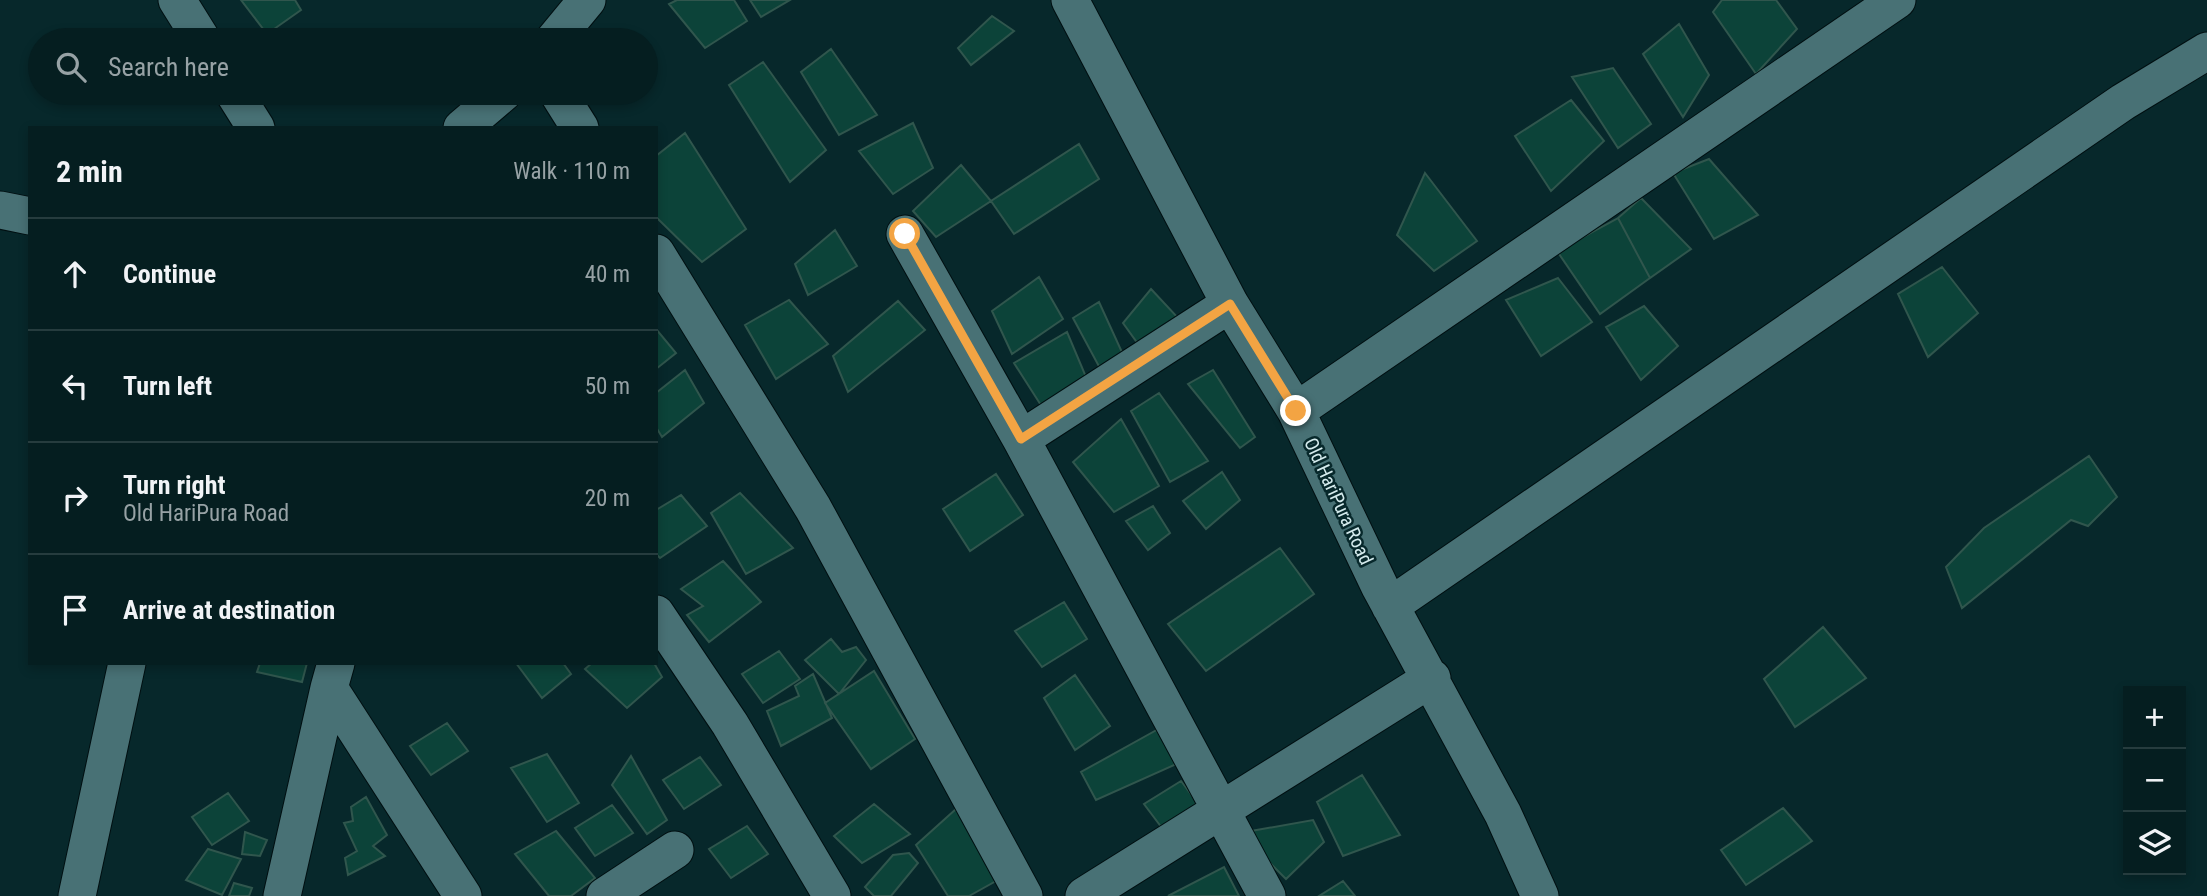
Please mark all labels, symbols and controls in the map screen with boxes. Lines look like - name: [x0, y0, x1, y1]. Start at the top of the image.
- search box: [28, 28, 658, 105]
- icon: search: [52, 48, 90, 86]
- text: Search here: [108, 52, 229, 82]
- text: 2 min: [56, 154, 123, 189]
- text: Walk · 110 m: [513, 158, 630, 185]
- route start: [889, 218, 920, 249]
- icon: ahead: [56, 255, 94, 293]
- text: Continue: [123, 259, 216, 289]
- text: 40 m: [585, 261, 630, 288]
- icon: left: [56, 367, 94, 405]
- text: Turn left: [123, 371, 212, 401]
- text: 50 m: [585, 373, 630, 400]
- route end: [1280, 395, 1311, 426]
- street label: Old HariPura Road: [1299, 434, 1378, 568]
- text: Turn right: [123, 470, 225, 500]
- icon: right: [56, 479, 94, 517]
- text: 20 m: [585, 485, 630, 512]
- text: Old HariPura Road: [123, 500, 289, 527]
- icon: arrive: [56, 591, 94, 629]
- text: Arrive at destination: [123, 595, 335, 625]
- map controls: [2123, 686, 2186, 875]
- button: +: [2123, 686, 2186, 749]
- button: −: [2123, 749, 2186, 812]
- button: layers: [2123, 812, 2186, 875]

